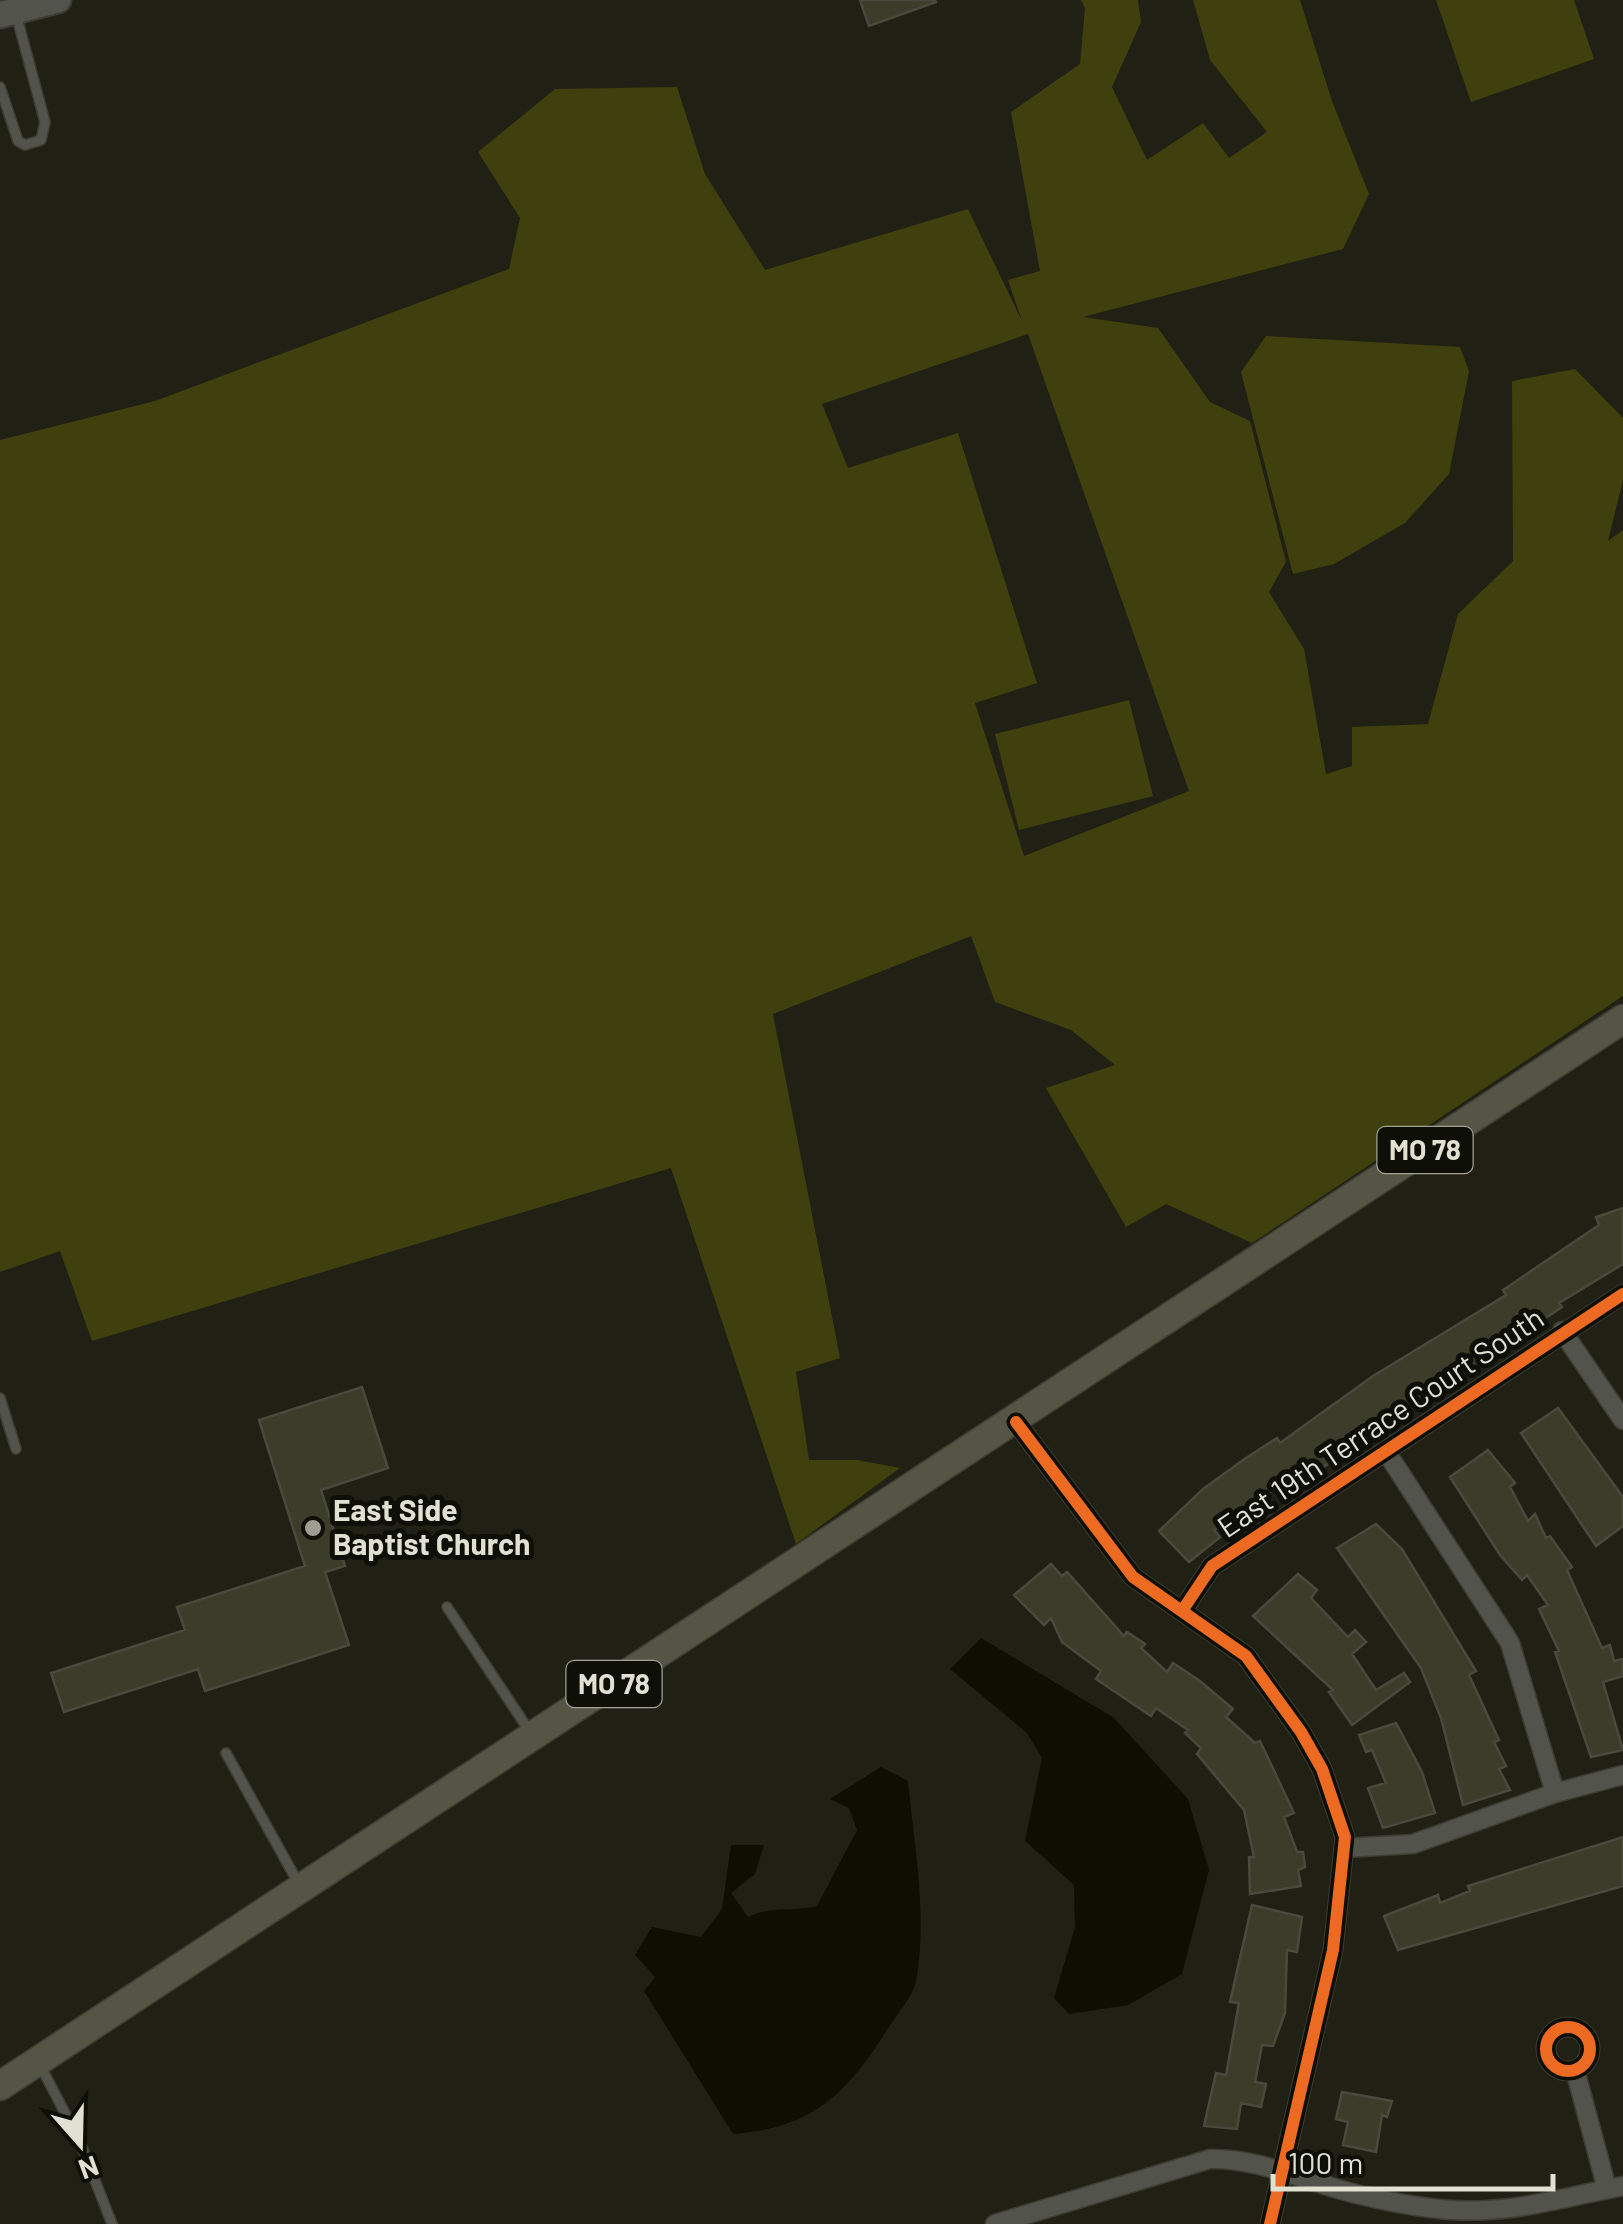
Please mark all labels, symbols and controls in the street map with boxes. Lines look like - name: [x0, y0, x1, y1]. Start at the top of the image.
- road number: MO 78: [1378, 1127, 1472, 1173]
- street label: East 19th Terrace Court South: [1210, 1299, 1550, 1544]
- place label: East Side Baptist Church: [333, 1491, 531, 1561]
- marker: East Side Baptist Church: [302, 1517, 324, 1539]
- road number: MO 78: [566, 1661, 662, 1707]
- north arrow: [30, 2094, 130, 2194]
- scale bar: [1273, 2129, 1553, 2191]
- text: 100 m: [1288, 2144, 1363, 2180]
- text: N: [74, 2149, 103, 2188]

